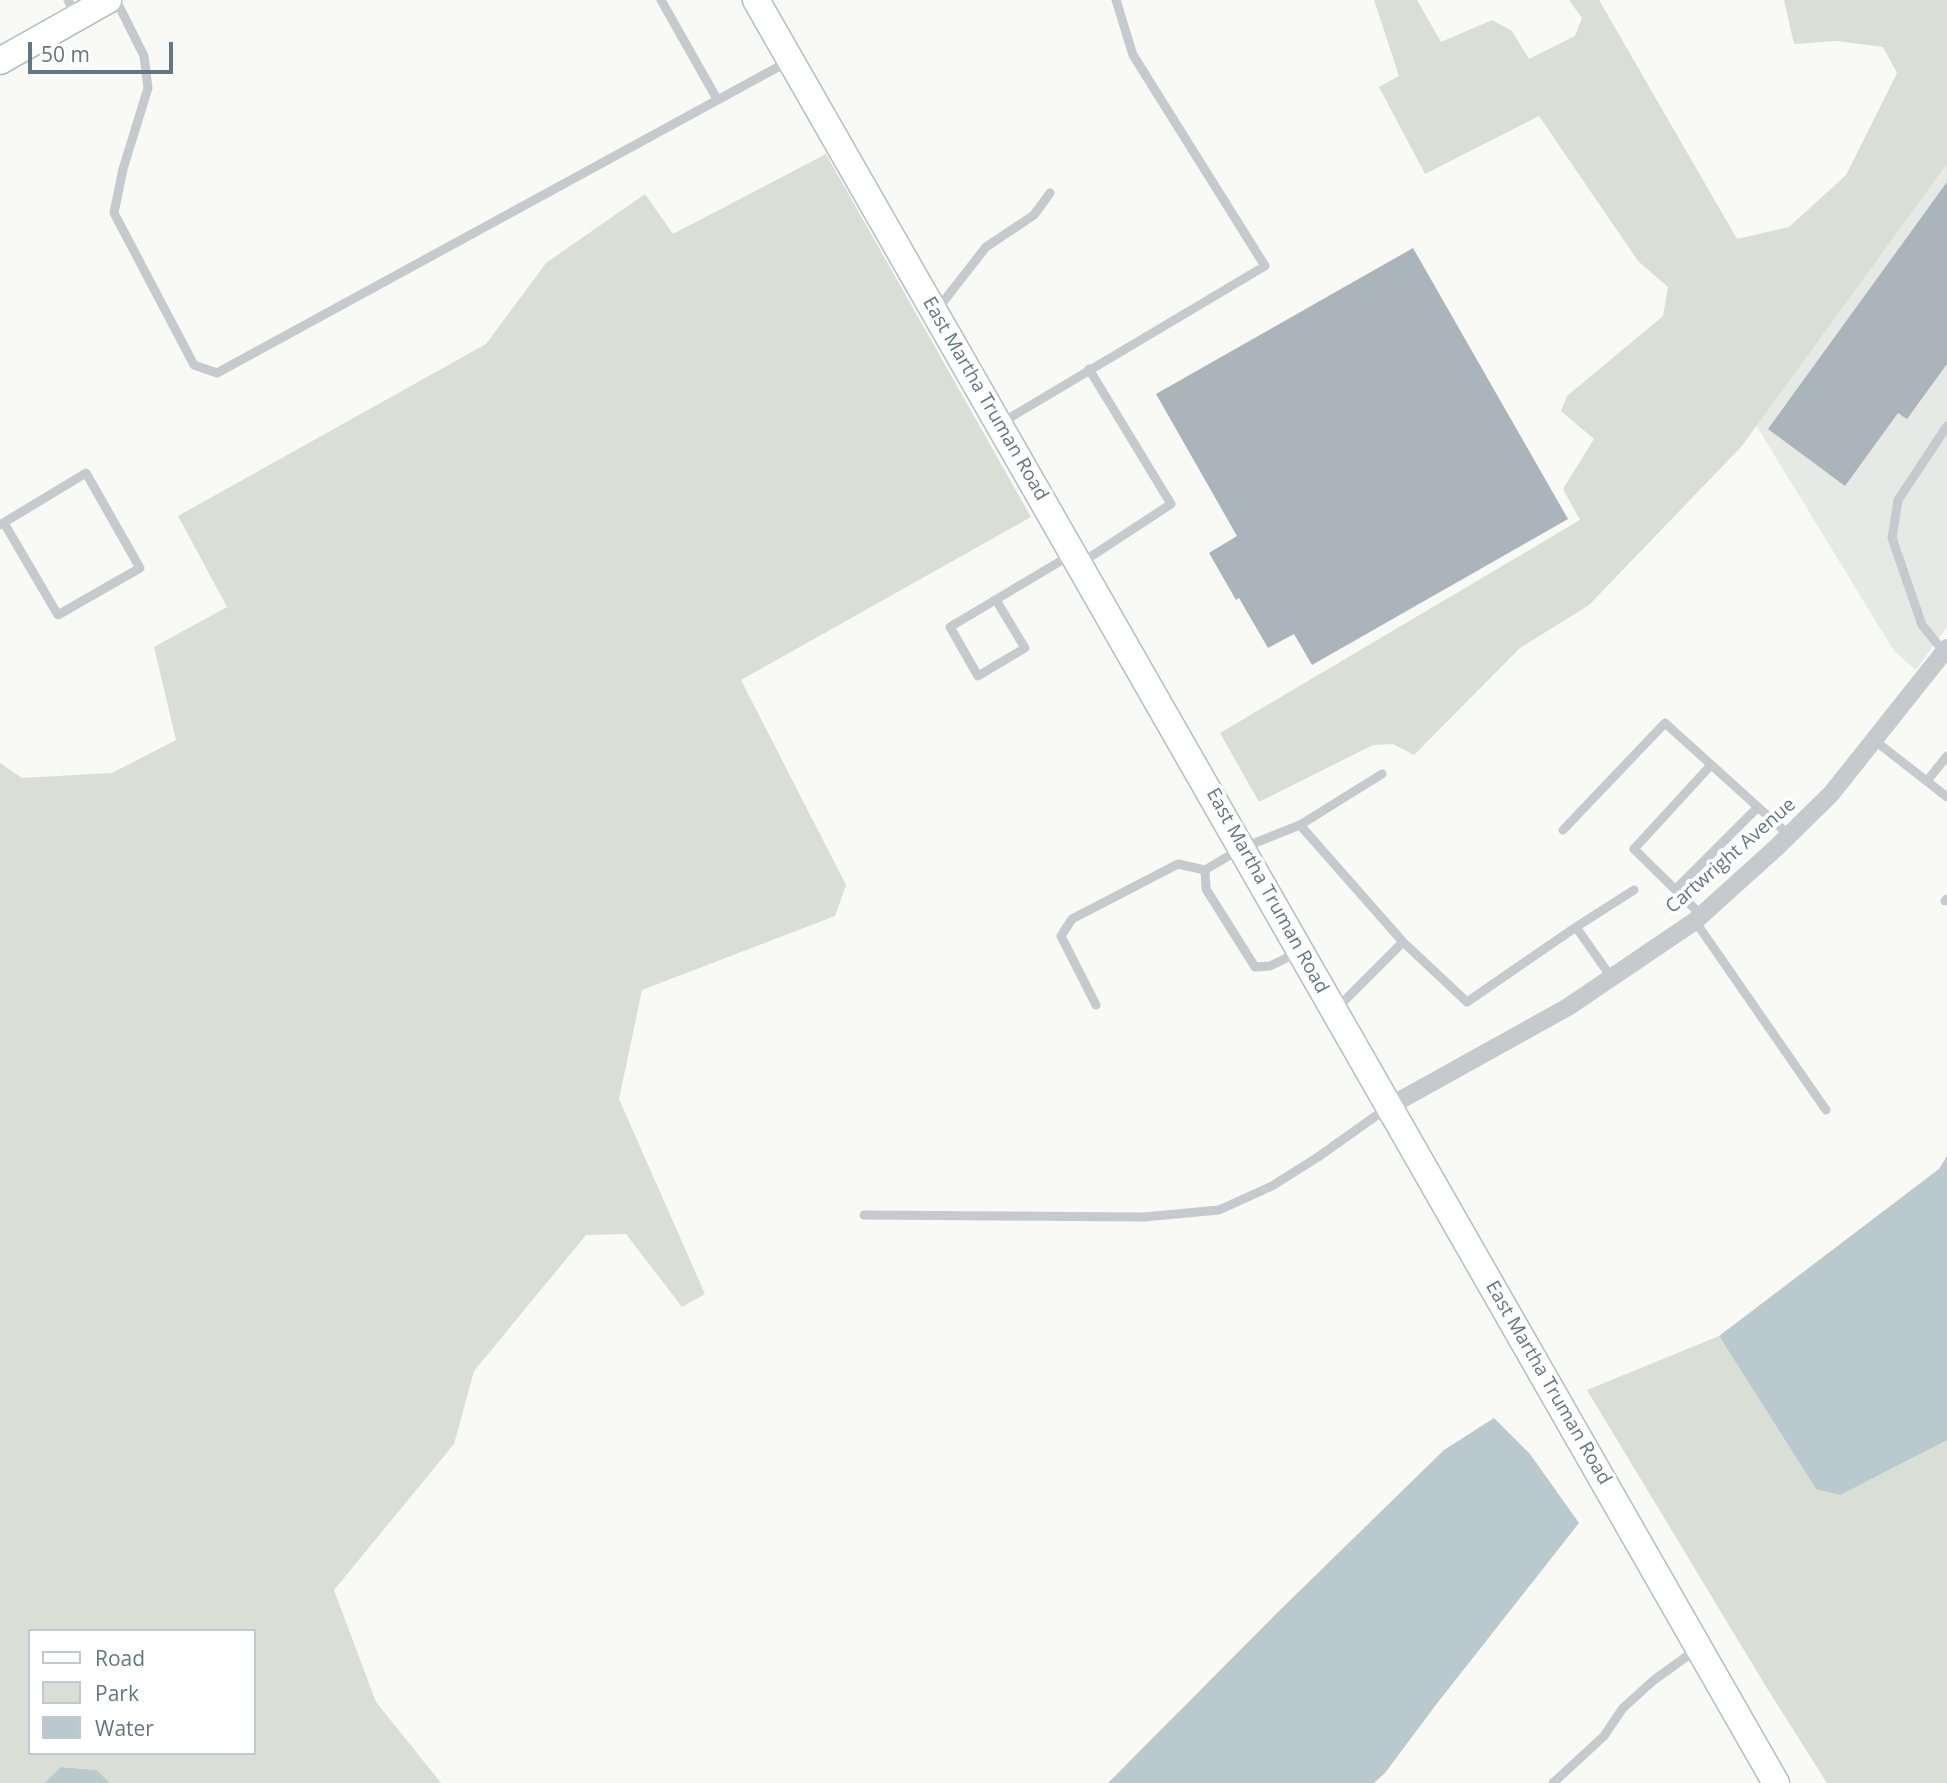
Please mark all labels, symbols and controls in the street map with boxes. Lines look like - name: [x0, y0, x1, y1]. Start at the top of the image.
- scale bar: [32, 28, 177, 72]
- text: 50 m: [41, 40, 90, 68]
- street label: East Martha Truman Road: [917, 293, 1053, 505]
- street label: East Martha Truman Road: [1201, 784, 1333, 998]
- street label: Cartwright Avenue: [1662, 794, 1800, 918]
- street label: East Martha Truman Road: [1480, 1277, 1616, 1489]
- legend: [28, 1629, 256, 1755]
- text: Road: [95, 1644, 145, 1672]
- text: Park: [95, 1679, 139, 1707]
- text: Water: [95, 1714, 154, 1742]

